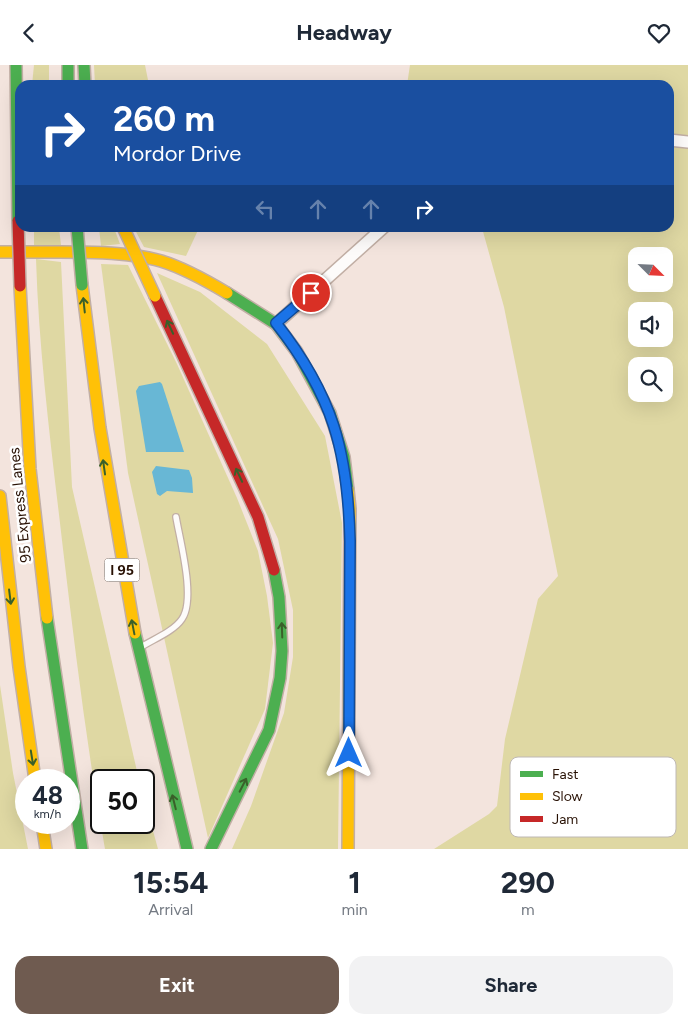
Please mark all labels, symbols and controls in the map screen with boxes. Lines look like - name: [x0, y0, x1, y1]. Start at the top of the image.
- icon: back: [15, 19, 43, 47]
- text: Headway: [296, 19, 392, 46]
- icon: heart: [645, 19, 673, 47]
- text: 260 m: [113, 98, 215, 140]
- icon: right: [30, 100, 95, 165]
- text: Mordor Drive: [113, 140, 241, 167]
- icon: left: [251, 195, 279, 223]
- icon: ahead: [304, 195, 332, 223]
- icon: ahead: [357, 195, 385, 223]
- icon: right: [410, 195, 438, 223]
- north arrow: [628, 247, 672, 293]
- map controls: [628, 247, 673, 402]
- pin: [290, 272, 332, 314]
- icon: arrive: [297, 279, 325, 307]
- one-way arrow: [80, 298, 89, 314]
- button: sound: [628, 302, 673, 347]
- one-way arrow: [165, 320, 174, 335]
- button: search: [628, 357, 673, 402]
- street label: 95 Express Lanes: [5, 447, 35, 563]
- one-way arrow: [99, 459, 109, 475]
- one-way arrow: [233, 468, 243, 483]
- road number: I 95: [104, 559, 140, 581]
- one-way arrow: [5, 588, 15, 604]
- one-way arrow: [128, 619, 137, 635]
- one-way arrow: [277, 622, 287, 638]
- position arrow: [322, 726, 374, 778]
- one-way arrow: [27, 749, 37, 765]
- legend: [510, 757, 676, 837]
- text: Fast: [552, 766, 578, 783]
- speed limit sign: 50: [90, 769, 155, 834]
- one-way arrow: [239, 778, 248, 793]
- text: 48: [32, 780, 63, 810]
- text: Slow: [552, 788, 583, 805]
- one-way arrow: [169, 794, 178, 810]
- text: km/h: [34, 807, 61, 821]
- text: Jam: [552, 811, 578, 828]
- text: 15:54: [133, 864, 209, 901]
- text: 1: [348, 864, 361, 901]
- text: 290: [501, 864, 555, 901]
- text: Arrival: [148, 900, 193, 919]
- text: min: [342, 900, 368, 919]
- text: m: [521, 900, 535, 919]
- button: Exit: [15, 956, 339, 1014]
- button: Share: [349, 956, 673, 1014]

